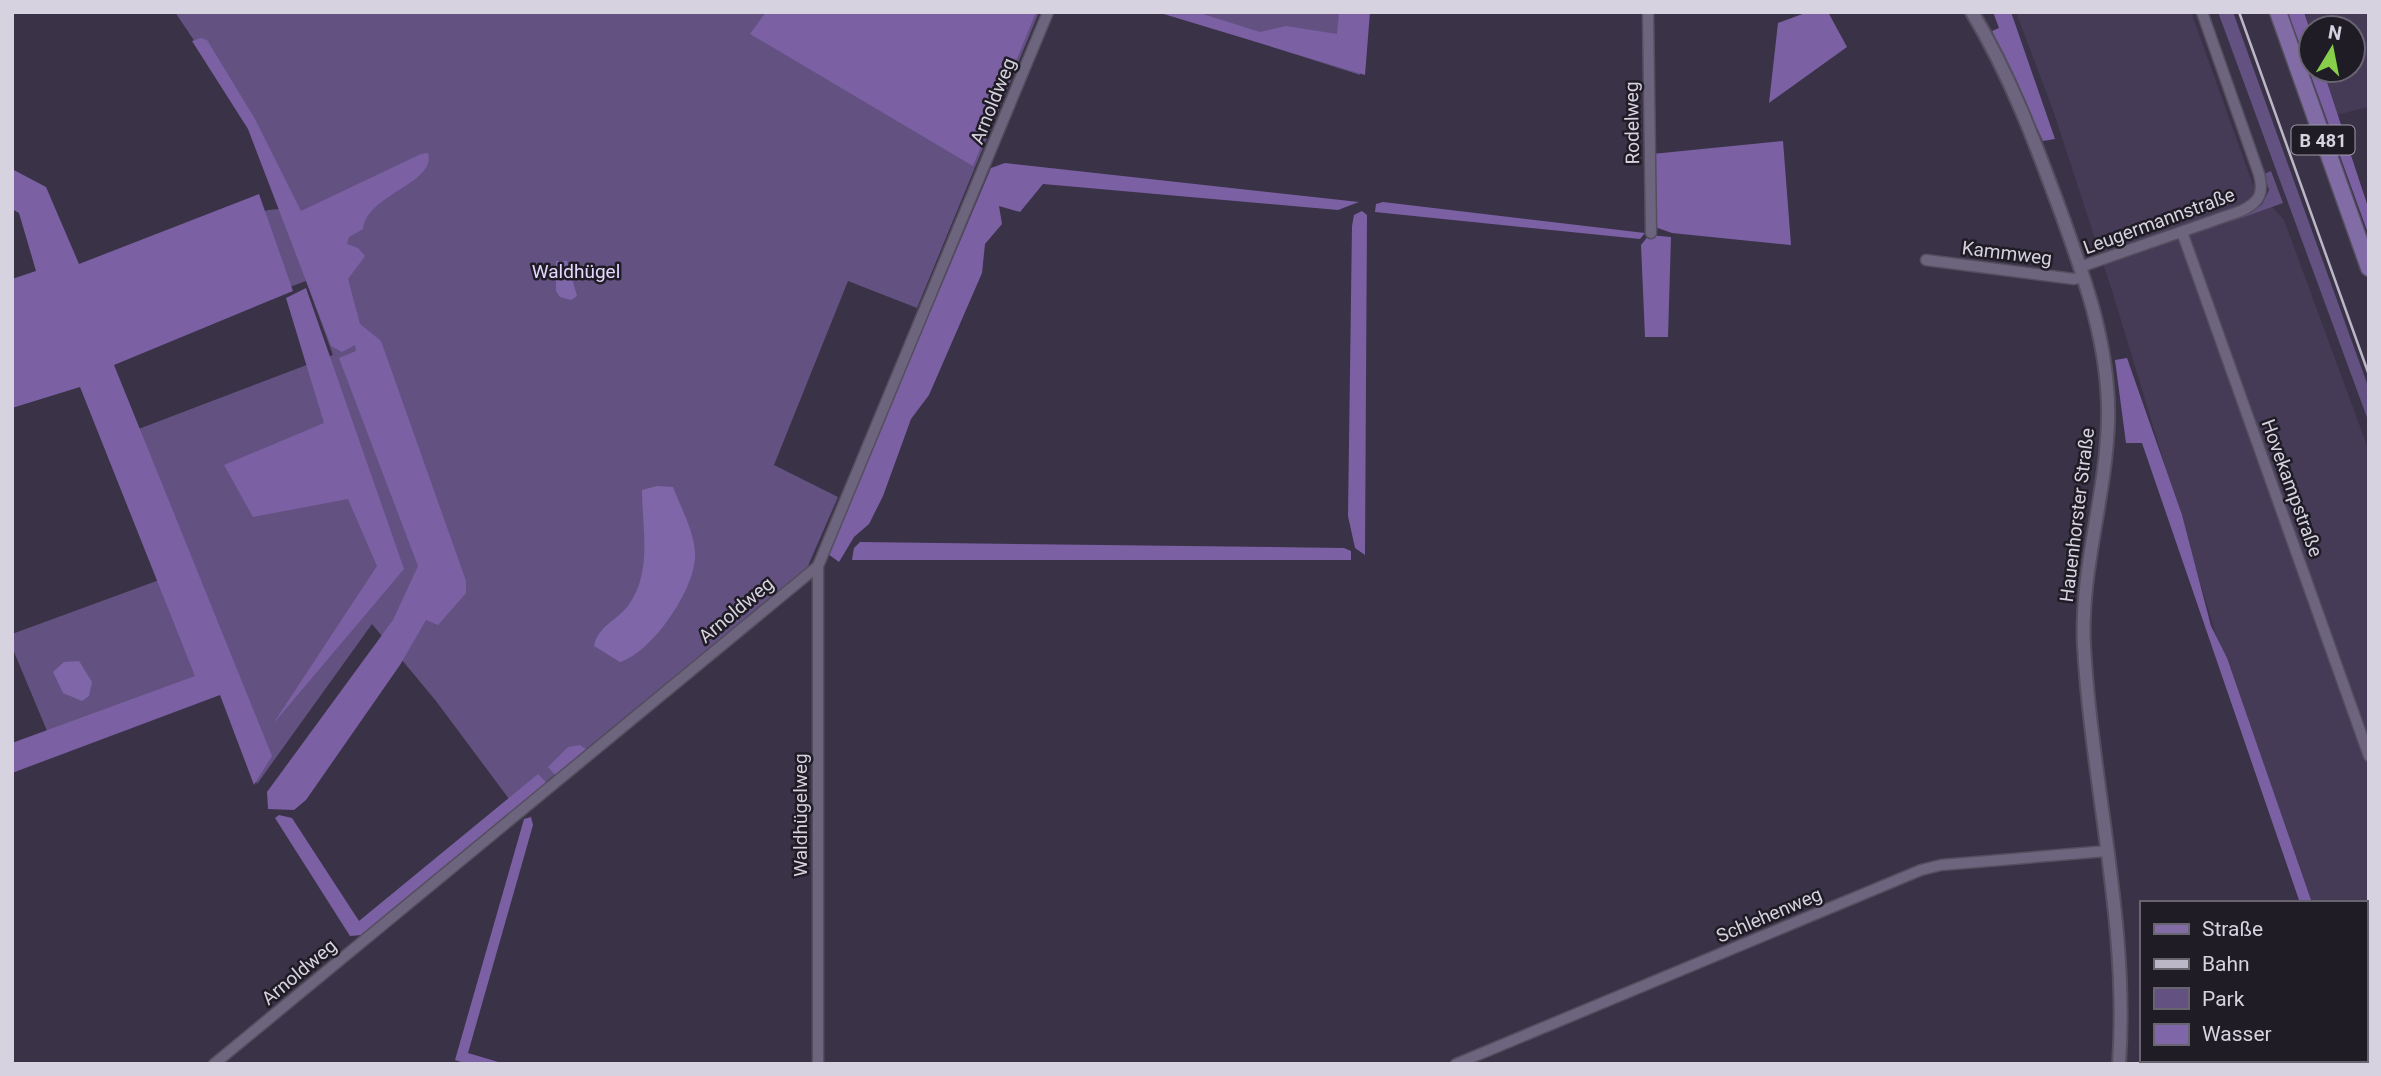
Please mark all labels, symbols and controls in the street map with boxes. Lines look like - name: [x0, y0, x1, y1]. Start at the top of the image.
- north arrow: [2297, 14, 2367, 84]
- text: N: [2326, 20, 2343, 45]
- street label: Arnoldweg: [965, 55, 1021, 147]
- street label: Rodelweg: [1620, 81, 1644, 165]
- road number: B 481: [2292, 125, 2354, 154]
- street label: Leugermannstraße: [2080, 183, 2238, 259]
- street label: Kammweg: [1961, 236, 2053, 270]
- park label: Waldhügel: [532, 260, 620, 283]
- street label: Hovekampstraße: [2256, 416, 2328, 560]
- street label: Hauenhorster Straße: [2055, 427, 2099, 603]
- street label: Arnoldweg: [694, 572, 778, 648]
- street label: Waldhügelweg: [789, 753, 812, 877]
- street label: Schlehenweg: [1713, 882, 1825, 948]
- legend: [2140, 901, 2367, 1062]
- text: Straße: [2202, 917, 2263, 941]
- street label: Arnoldweg: [257, 934, 341, 1010]
- text: Bahn: [2202, 952, 2250, 976]
- text: Park: [2202, 987, 2245, 1011]
- text: Wasser: [2202, 1022, 2272, 1046]

